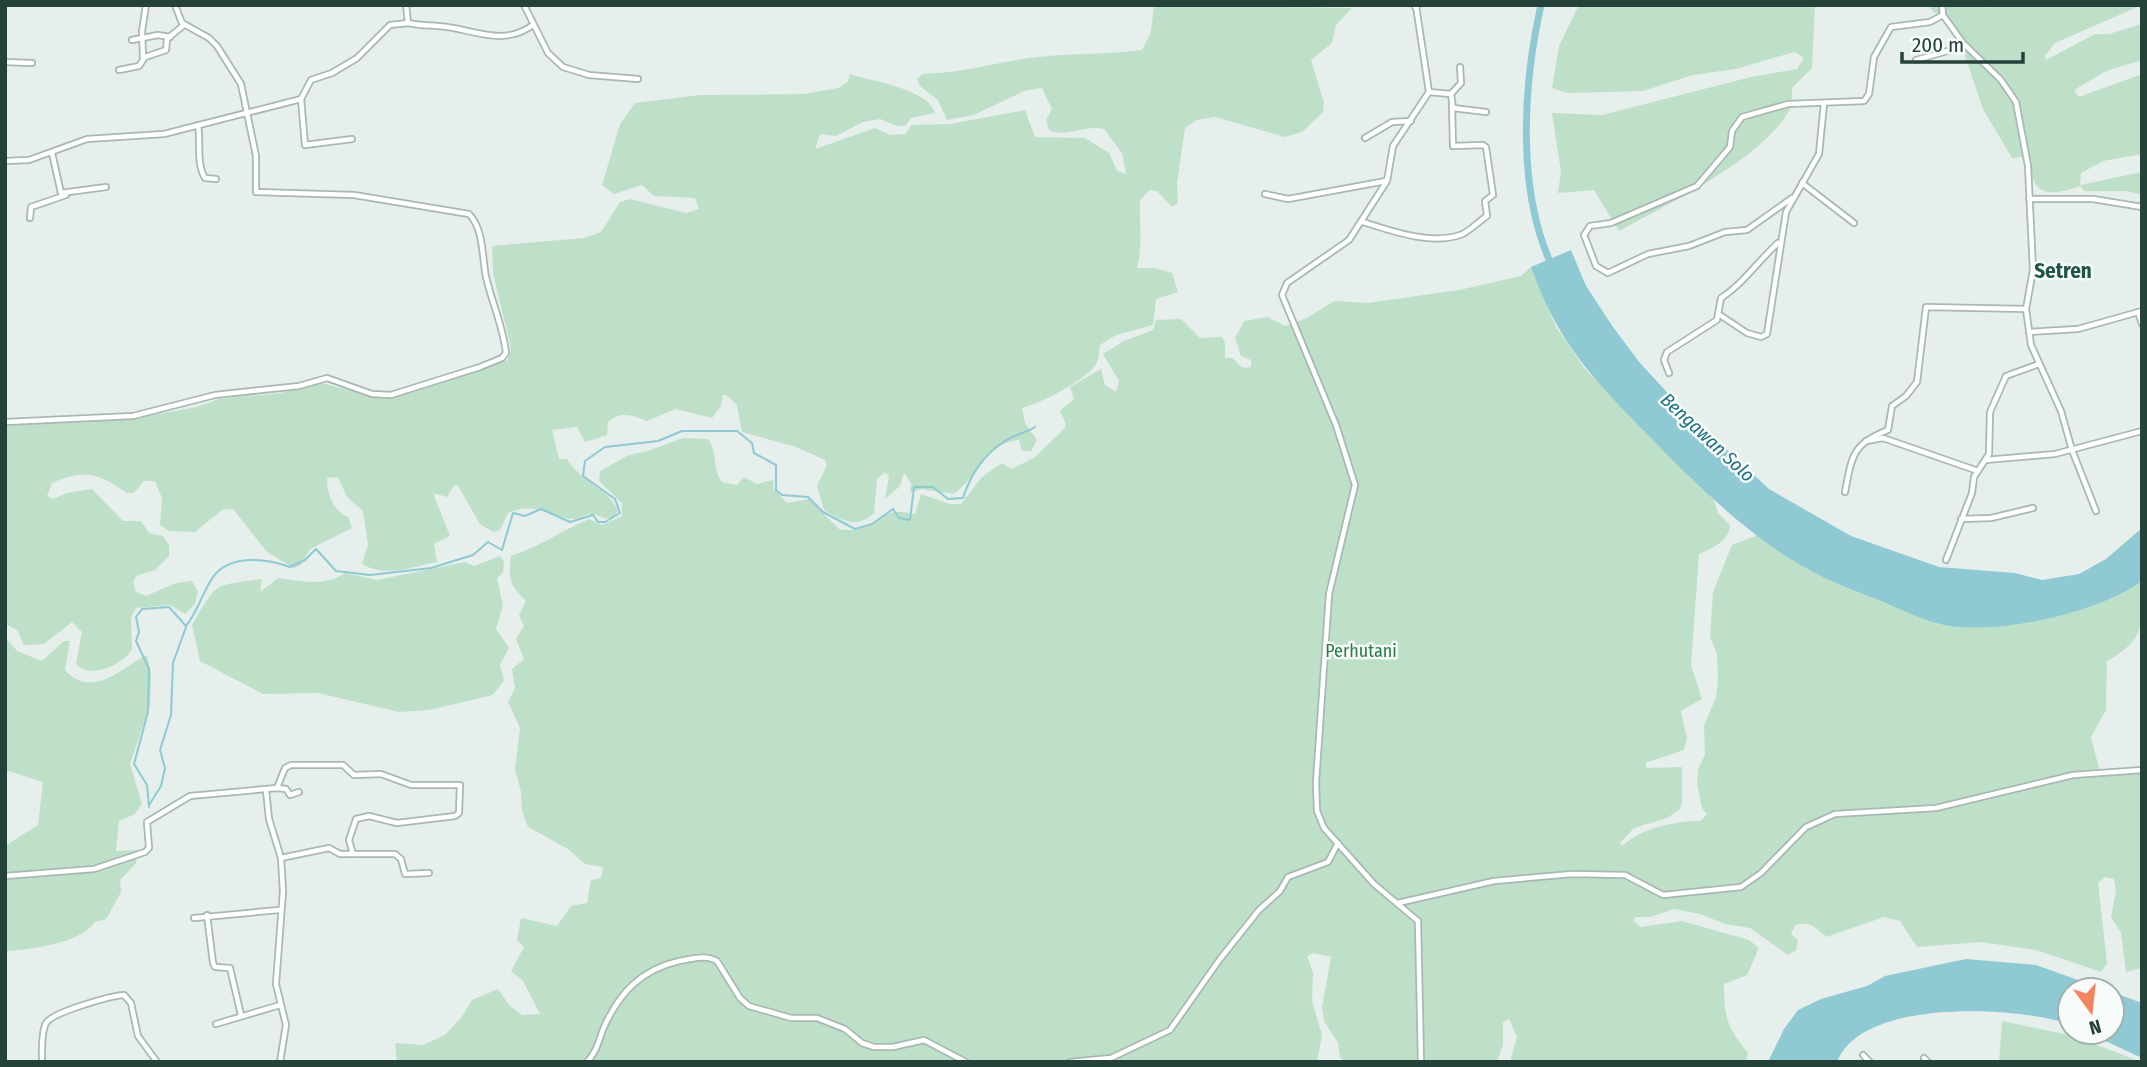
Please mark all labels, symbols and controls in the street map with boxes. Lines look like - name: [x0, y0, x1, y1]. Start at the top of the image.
- scale bar: [1902, 21, 2023, 65]
- text: 200 m: [1912, 32, 1964, 58]
- district label: Setren: [2034, 258, 2092, 284]
- water label: Bengawan Solo: [1656, 388, 1759, 487]
- park label: Perhutani: [1325, 640, 1397, 662]
- north arrow: [2056, 976, 2126, 1046]
- text: N: [2087, 1014, 2104, 1040]

